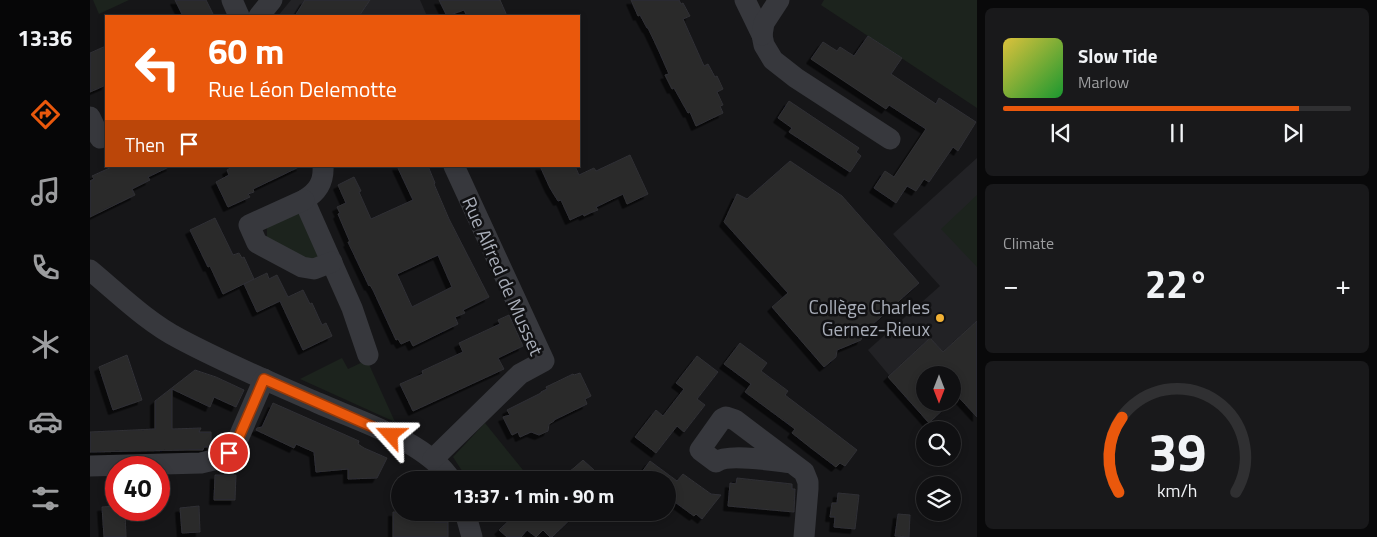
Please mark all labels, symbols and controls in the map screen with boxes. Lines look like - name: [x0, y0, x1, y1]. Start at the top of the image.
- text: 13:36: [18, 21, 72, 55]
- text: 60 m: [208, 24, 284, 78]
- icon: left: [125, 35, 190, 100]
- text: Slow Tide: [1078, 41, 1157, 70]
- text: Marlow: [1078, 70, 1129, 94]
- text: Rue Léon Delemotte: [208, 72, 397, 106]
- icon: directions: [28, 97, 63, 132]
- icon: previous: [1047, 119, 1075, 147]
- icon: pause: [1163, 119, 1191, 147]
- icon: next: [1279, 119, 1307, 147]
- text: Then: [125, 130, 165, 159]
- icon: arrive: [175, 130, 203, 158]
- icon: music: [28, 174, 63, 209]
- street label: Rue Alfred de Musset: [455, 192, 552, 360]
- text: Climate: [1003, 231, 1054, 255]
- icon: phone: [28, 250, 63, 285]
- text: 22°: [1145, 255, 1209, 313]
- text: −: [1003, 263, 1019, 306]
- text: +: [1335, 263, 1351, 306]
- place label: Collège Charles Gernez-Rieux: [808, 292, 930, 343]
- marker: Collège Charles Gernez-Rieux: [934, 312, 946, 324]
- icon: climate: [28, 327, 63, 362]
- north arrow: [916, 366, 961, 411]
- map controls: [916, 366, 961, 521]
- icon: car: [28, 404, 63, 439]
- position arrow: [364, 408, 416, 460]
- text: 39: [1148, 412, 1206, 491]
- button: search: [916, 421, 961, 466]
- pin: [208, 432, 250, 474]
- icon: arrive: [215, 439, 243, 467]
- speed limit sign: 40: [105, 456, 170, 521]
- button: layers: [916, 476, 961, 521]
- text: km/h: [1157, 477, 1197, 504]
- icon: filters: [28, 481, 63, 516]
- text: 13:37 · 1 min · 90 m: [453, 481, 614, 510]

